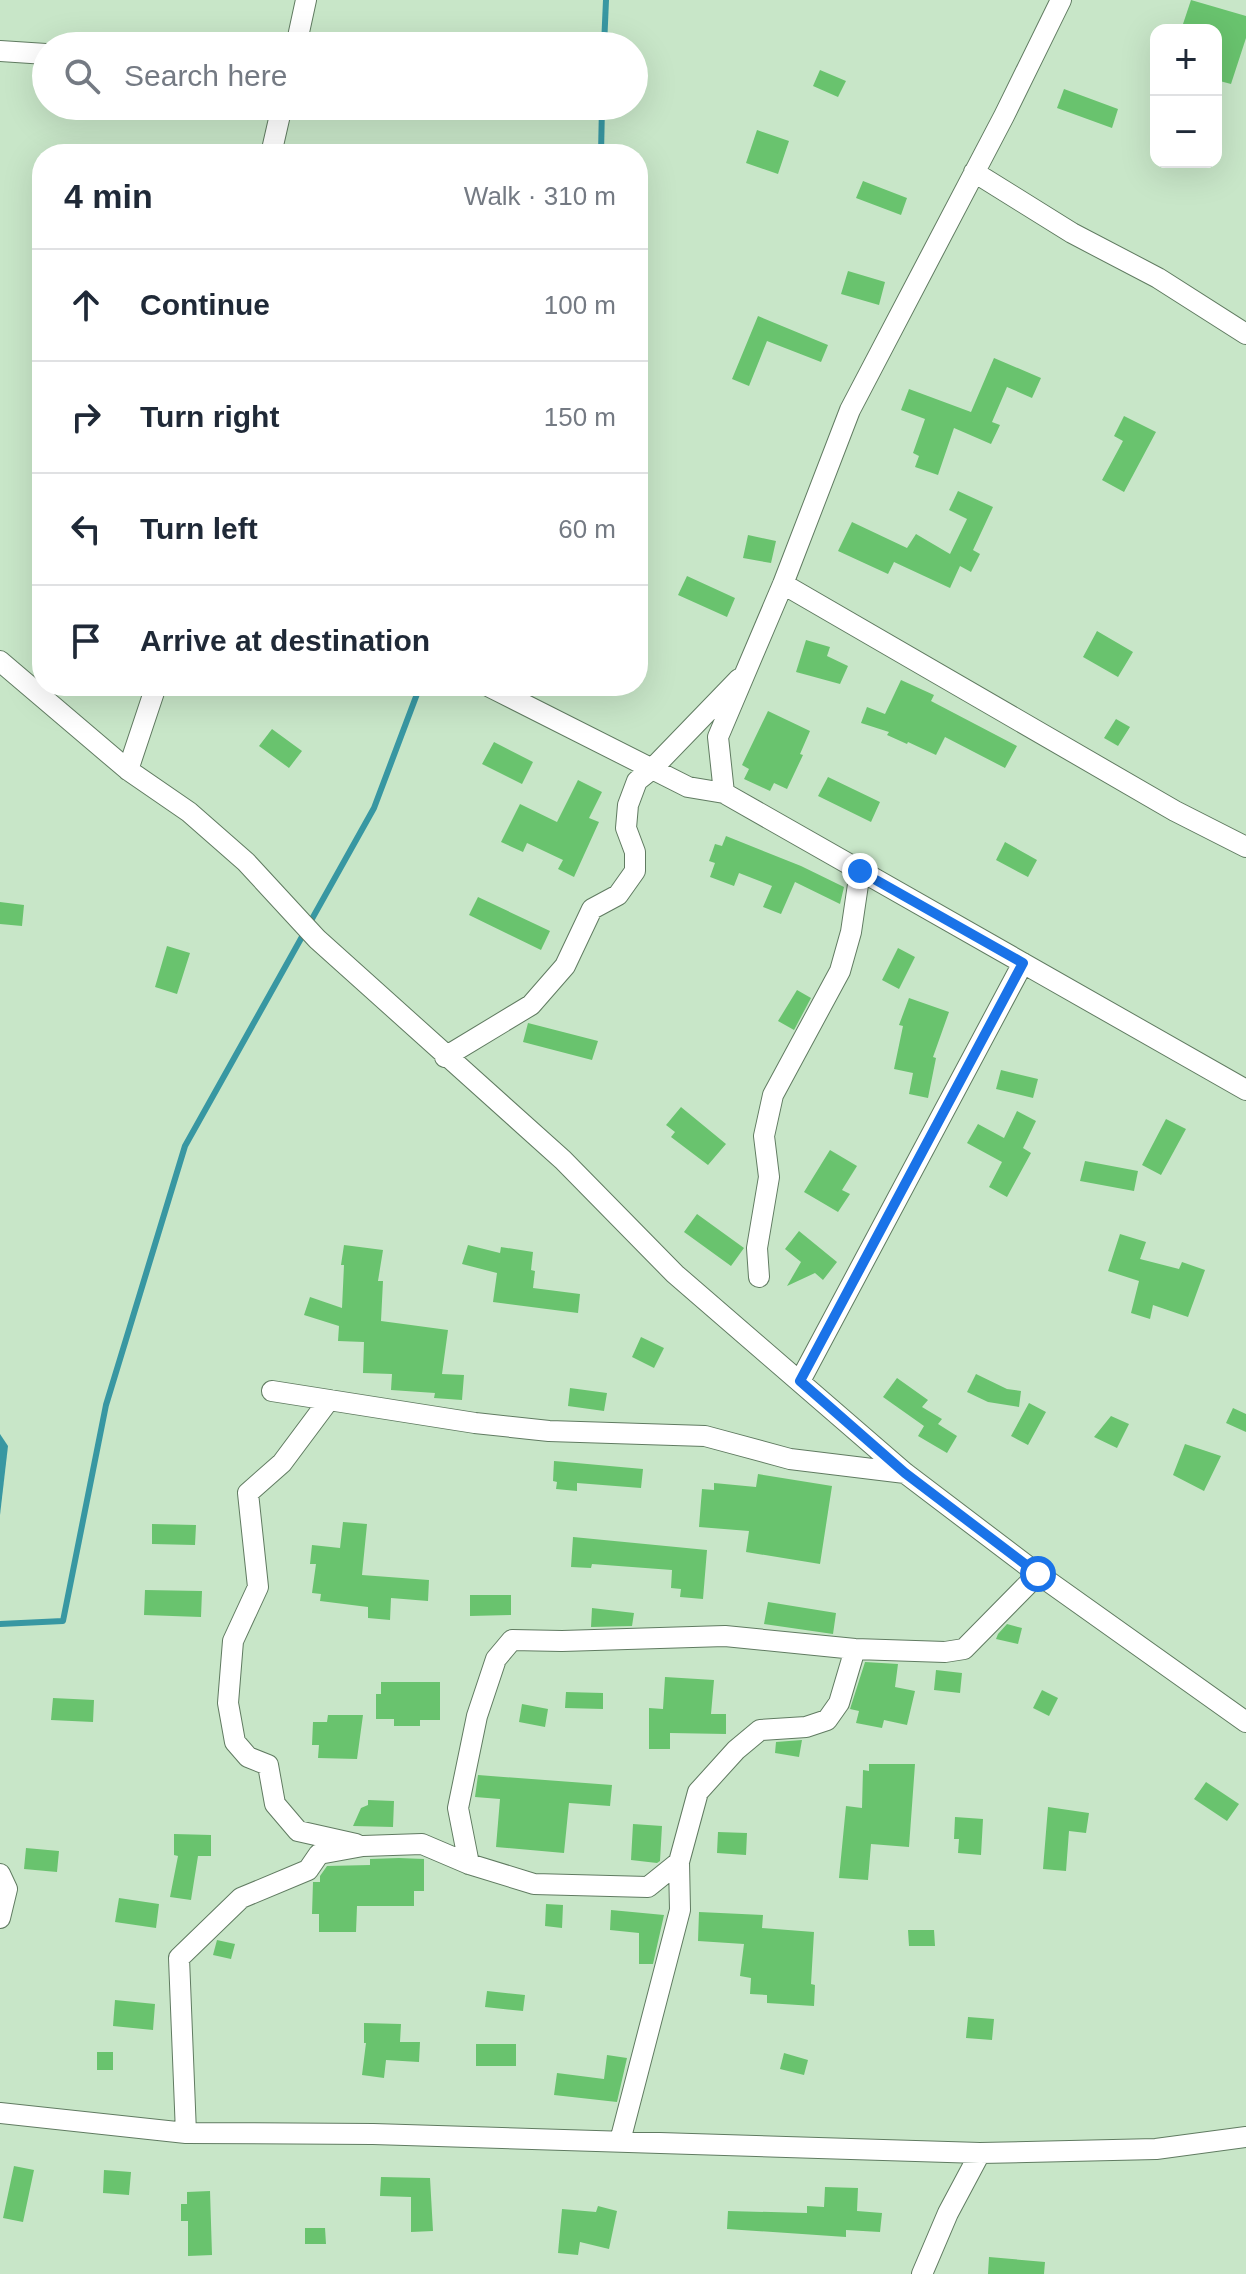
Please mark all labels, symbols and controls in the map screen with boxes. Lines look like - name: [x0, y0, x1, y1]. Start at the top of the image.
- map controls: [1150, 24, 1222, 168]
- button: +: [1150, 24, 1222, 96]
- search box: [32, 32, 648, 120]
- icon: search: [60, 54, 104, 98]
- text: Search here: [124, 59, 287, 92]
- button: −: [1150, 96, 1222, 168]
- text: 4 min: [64, 177, 153, 215]
- text: Walk · 310 m: [464, 181, 616, 211]
- icon: ahead: [64, 283, 108, 327]
- text: Continue: [140, 288, 270, 321]
- text: 100 m: [544, 290, 616, 320]
- icon: right: [64, 395, 108, 439]
- text: Turn right: [140, 400, 279, 433]
- text: 150 m: [544, 402, 616, 432]
- icon: left: [64, 507, 108, 551]
- text: Turn left: [140, 512, 258, 545]
- text: 60 m: [558, 514, 616, 544]
- icon: arrive: [64, 619, 108, 663]
- text: Arrive at destination: [140, 624, 430, 657]
- route end: [842, 853, 878, 889]
- route start: [1020, 1556, 1056, 1592]

